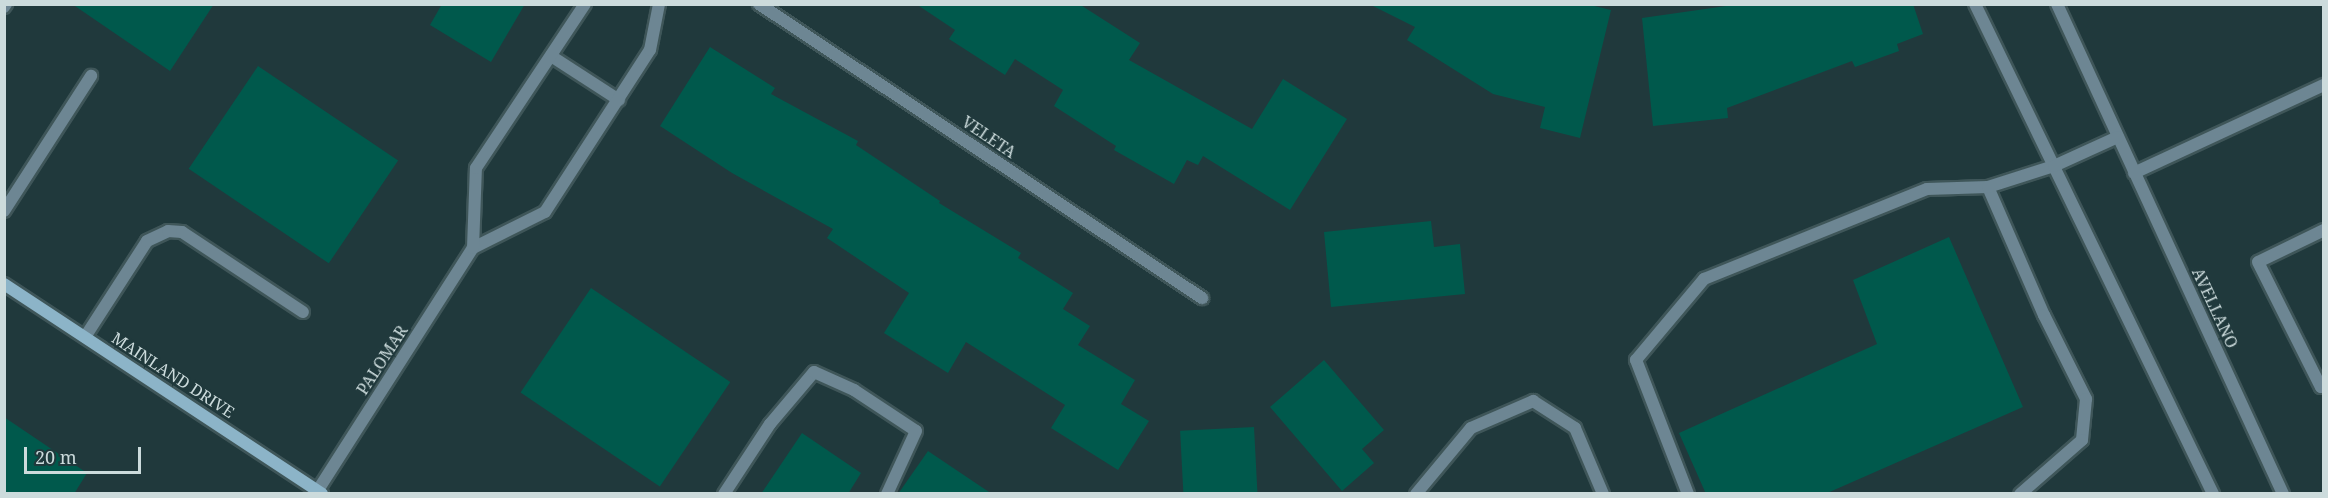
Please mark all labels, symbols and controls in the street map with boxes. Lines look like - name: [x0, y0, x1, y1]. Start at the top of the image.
- street label: VELETA: [958, 112, 1020, 162]
- street label: AVELLANO: [2188, 265, 2242, 351]
- street label: PALOMAR: [352, 322, 412, 398]
- street label: MAINLAND DRIVE: [108, 328, 238, 422]
- scale bar: [27, 435, 144, 473]
- text: 20 m: [35, 445, 77, 469]

